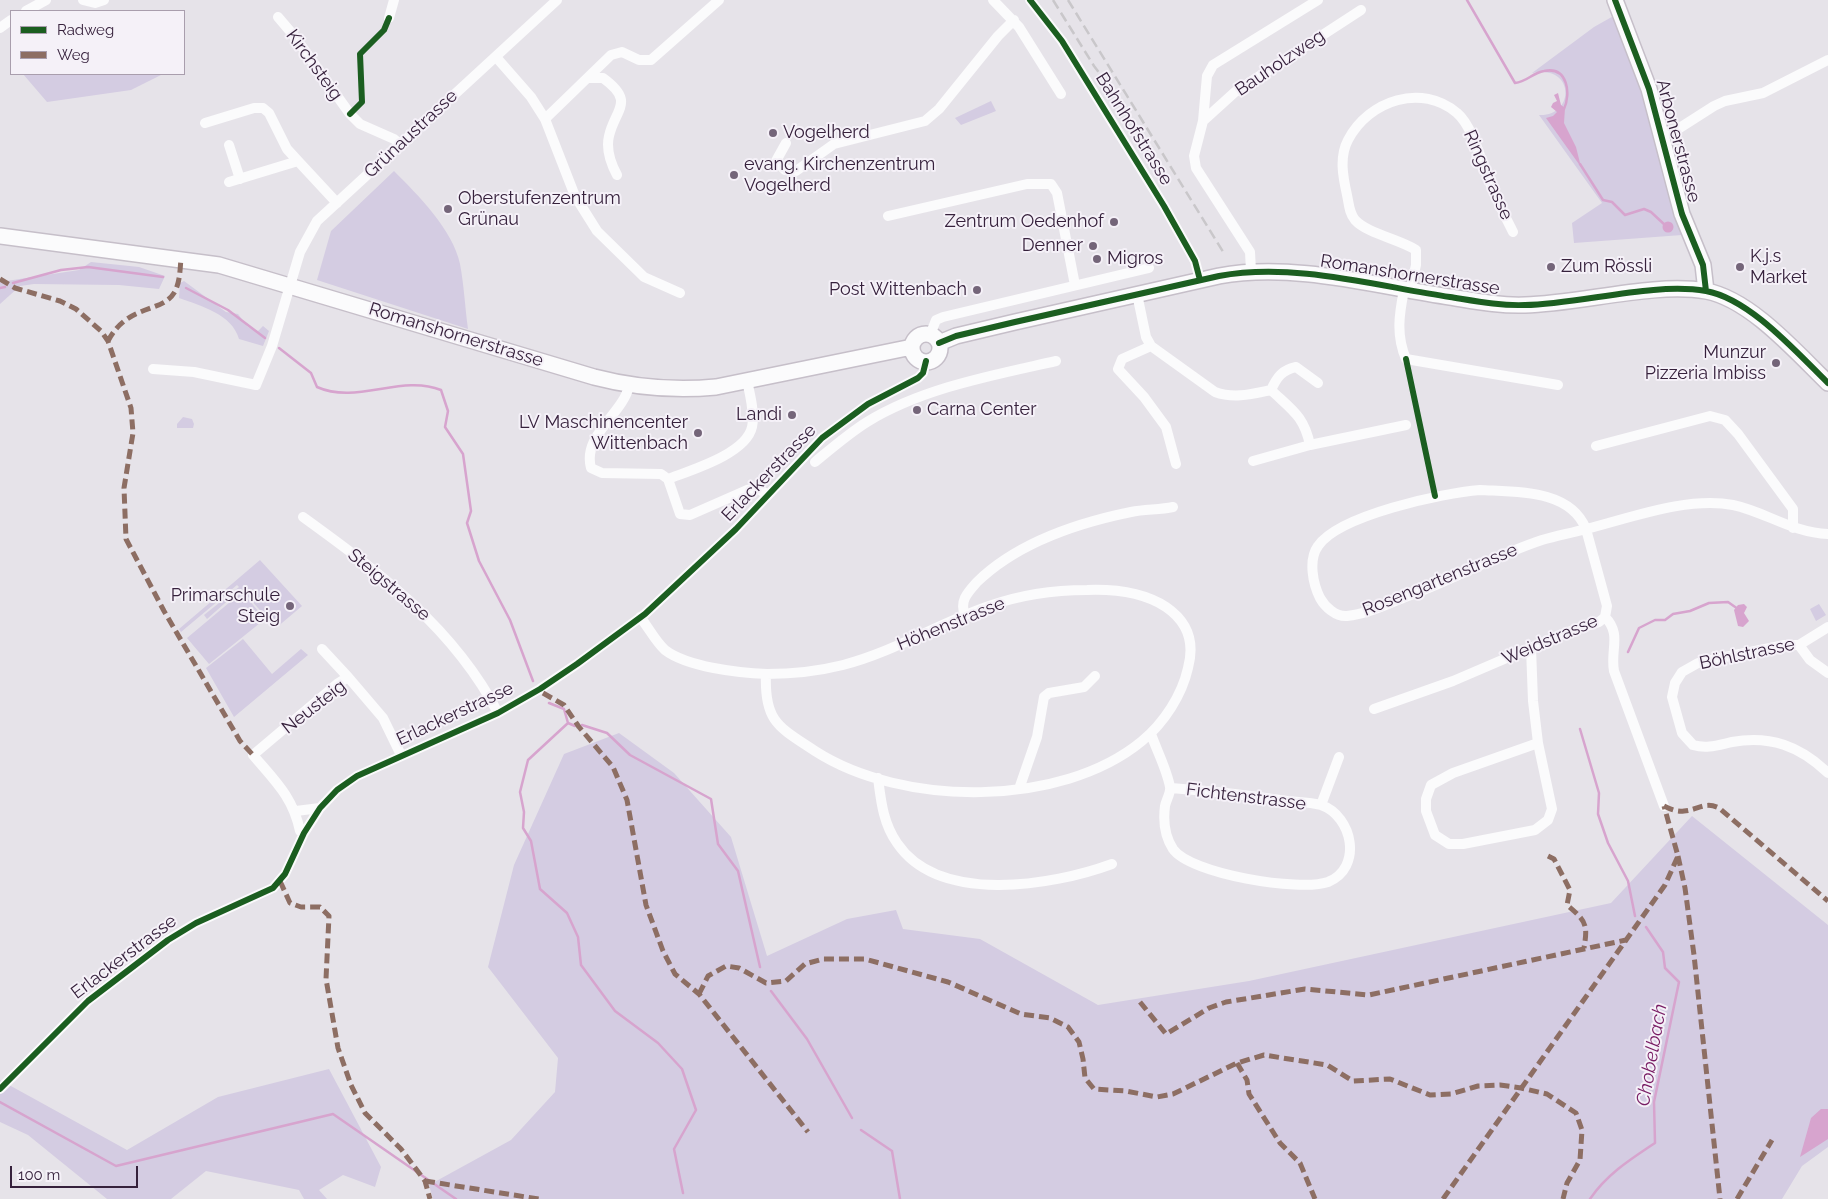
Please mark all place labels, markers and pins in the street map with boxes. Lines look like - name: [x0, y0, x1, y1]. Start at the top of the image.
- place label: Vogelherd: [783, 122, 870, 144]
- marker: Vogelherd: [767, 127, 779, 139]
- place label: evang. Kirchenzentrum Vogelherd: [744, 154, 935, 196]
- marker: evang. Kirchenzentrum Vogelherd: [728, 169, 740, 181]
- place label: Oberstufenzentrum Grünau: [458, 188, 621, 230]
- marker: Oberstufenzentrum Grünau: [442, 203, 454, 215]
- place label: Zentrum Oedenhof: [944, 211, 1104, 233]
- marker: Zentrum Oedenhof: [1108, 216, 1120, 228]
- place label: Denner: [1022, 235, 1083, 257]
- marker: Denner: [1087, 240, 1099, 252]
- place label: K.j.s Market: [1750, 246, 1807, 288]
- place label: Migros: [1107, 248, 1163, 270]
- marker: Migros: [1091, 253, 1103, 265]
- place label: Zum Rössli: [1561, 256, 1652, 278]
- marker: Zum Rössli: [1545, 261, 1557, 273]
- marker: K.j.s Market: [1734, 261, 1746, 273]
- place label: Post Wittenbach: [829, 279, 967, 301]
- marker: Post Wittenbach: [971, 284, 983, 296]
- place label: Munzur Pizzeria Imbiss: [1645, 342, 1766, 384]
- marker: Munzur Pizzeria Imbiss: [1770, 357, 1782, 369]
- place label: Carna Center: [927, 399, 1036, 421]
- place label: Landi: [736, 404, 782, 426]
- marker: Carna Center: [911, 404, 923, 416]
- marker: Landi: [786, 409, 798, 421]
- place label: LV Maschinencenter Wittenbach: [519, 412, 688, 454]
- marker: LV Maschinencenter Wittenbach: [692, 427, 704, 439]
- place label: Primarschule Steig: [171, 585, 280, 628]
- marker: Primarschule Steig: [284, 600, 296, 612]

